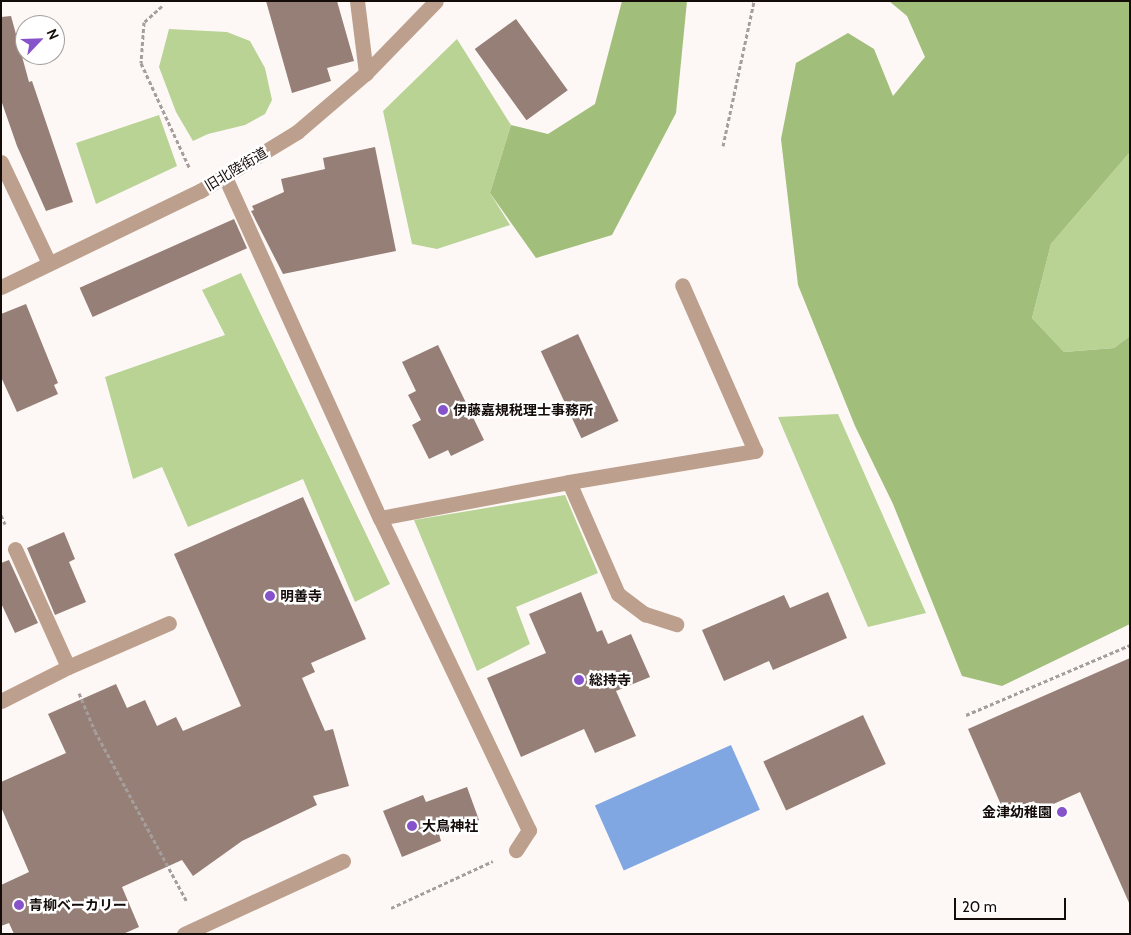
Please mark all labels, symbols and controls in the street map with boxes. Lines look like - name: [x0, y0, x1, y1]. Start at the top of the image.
- north arrow: [15, 15, 65, 65]
- text: N: [43, 26, 63, 42]
- street label: 旧北陸街道: [202, 144, 270, 194]
- place label: 伊藤嘉規税理士事務所: [453, 402, 593, 418]
- marker: 伊藤嘉規税理士事務所: [437, 404, 449, 416]
- place label: 明善寺: [280, 588, 322, 604]
- marker: 明善寺: [264, 590, 276, 602]
- place label: 総持寺: [589, 672, 631, 688]
- marker: 総持寺: [573, 674, 585, 686]
- place label: 金津幼稚園: [982, 804, 1052, 820]
- marker: 金津幼稚園: [1056, 806, 1068, 818]
- place label: 大鳥神社: [422, 818, 478, 834]
- marker: 大鳥神社: [406, 820, 418, 832]
- scale bar: [956, 888, 1068, 920]
- place label: 青柳ベーカリー: [29, 897, 127, 913]
- text: 20 m: [962, 898, 997, 916]
- marker: 青柳ベーカリー: [13, 899, 25, 911]

